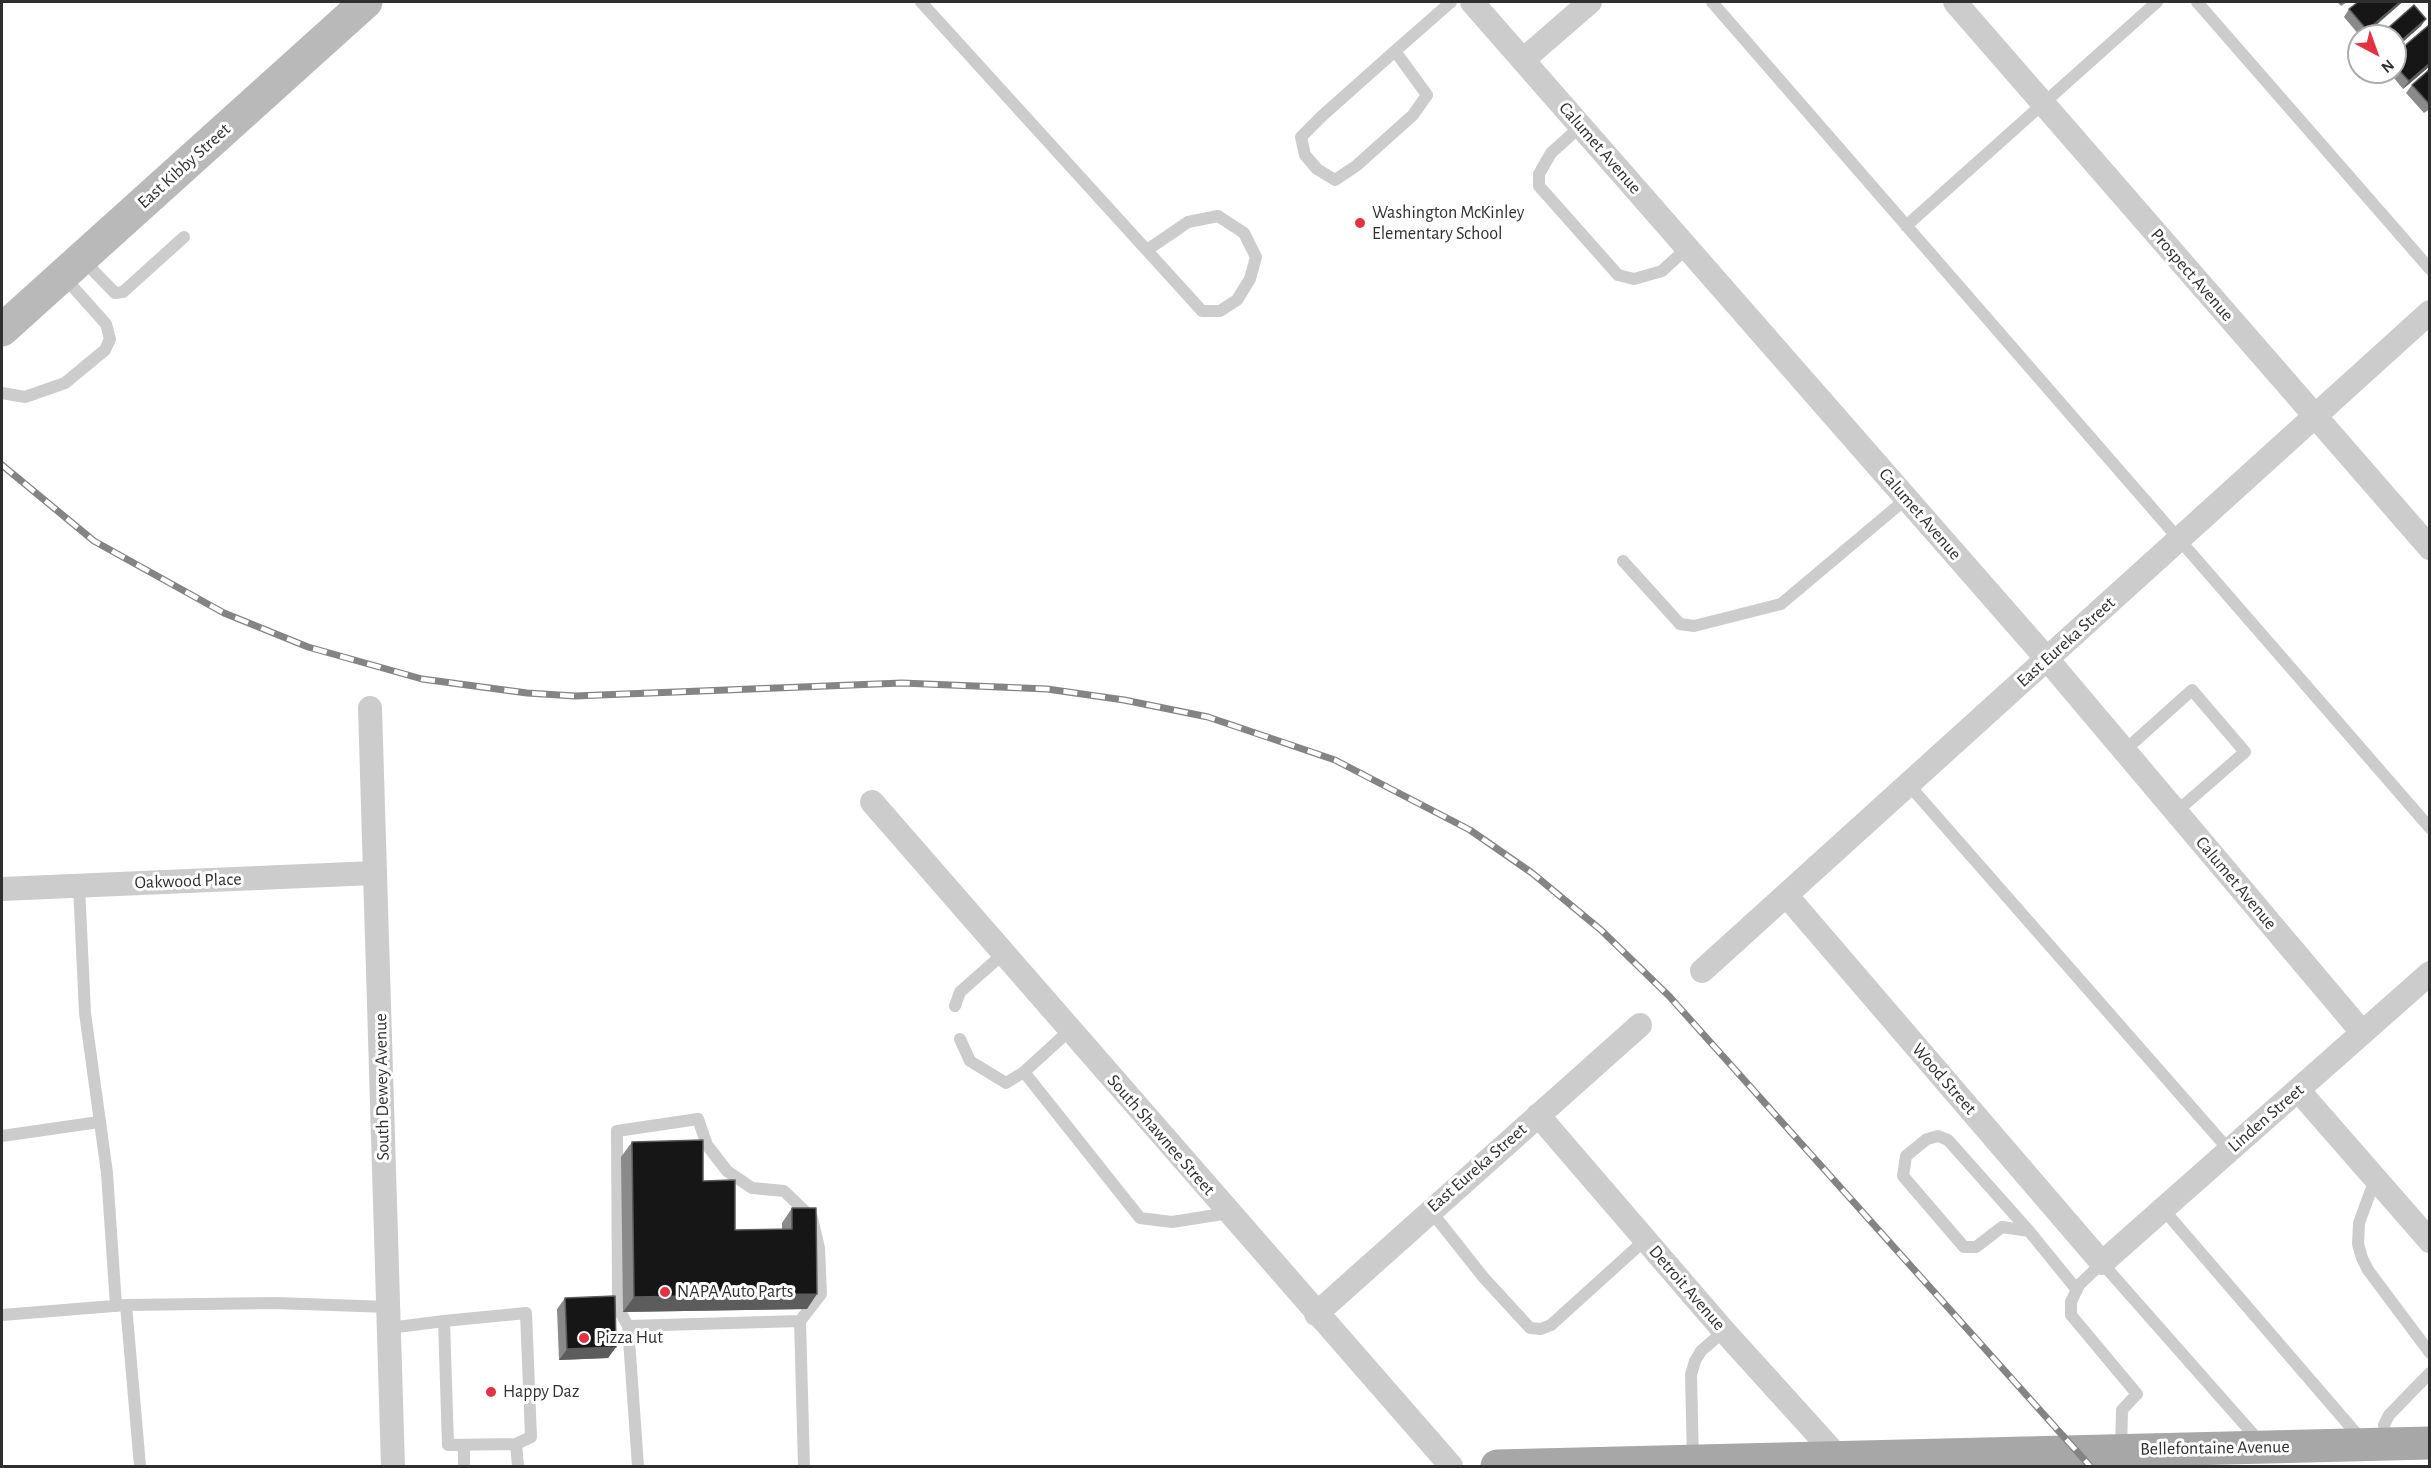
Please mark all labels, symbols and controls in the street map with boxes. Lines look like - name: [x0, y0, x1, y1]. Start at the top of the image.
- north arrow: [2347, 24, 2407, 84]
- text: N: [2378, 56, 2397, 76]
- street label: Calumet Avenue: [1554, 98, 1646, 198]
- street label: East Kibby Street: [133, 119, 235, 213]
- place label: Washington McKinley Elementary School: [1372, 202, 1524, 244]
- marker: Washington McKinley Elementary School: [1353, 216, 1367, 230]
- street label: Prospect Avenue: [2146, 224, 2238, 326]
- street label: Calumet Avenue: [1874, 464, 1966, 564]
- street label: East Eureka Street: [2012, 592, 2120, 692]
- street label: Calumet Avenue: [2191, 832, 2281, 934]
- street label: Oakwood Place: [134, 868, 242, 894]
- street label: South Dewey Avenue: [370, 1013, 394, 1161]
- street label: Wood Street: [1907, 1039, 1981, 1119]
- street label: South Shawnee Street: [1103, 1070, 1219, 1200]
- street label: Linden Street: [2224, 1079, 2308, 1157]
- street label: East Eureka Street: [1423, 1119, 1531, 1217]
- street label: Detroit Avenue: [1644, 1241, 1730, 1335]
- place label: NAPA Auto Parts: [677, 1281, 793, 1303]
- marker: NAPA Auto Parts: [658, 1285, 672, 1299]
- place label: Pizza Hut: [596, 1327, 663, 1349]
- marker: Pizza Hut: [577, 1331, 591, 1345]
- place label: Happy Daz: [503, 1381, 579, 1403]
- marker: Happy Daz: [484, 1385, 498, 1399]
- street label: Bellefontaine Avenue: [2140, 1436, 2290, 1460]

